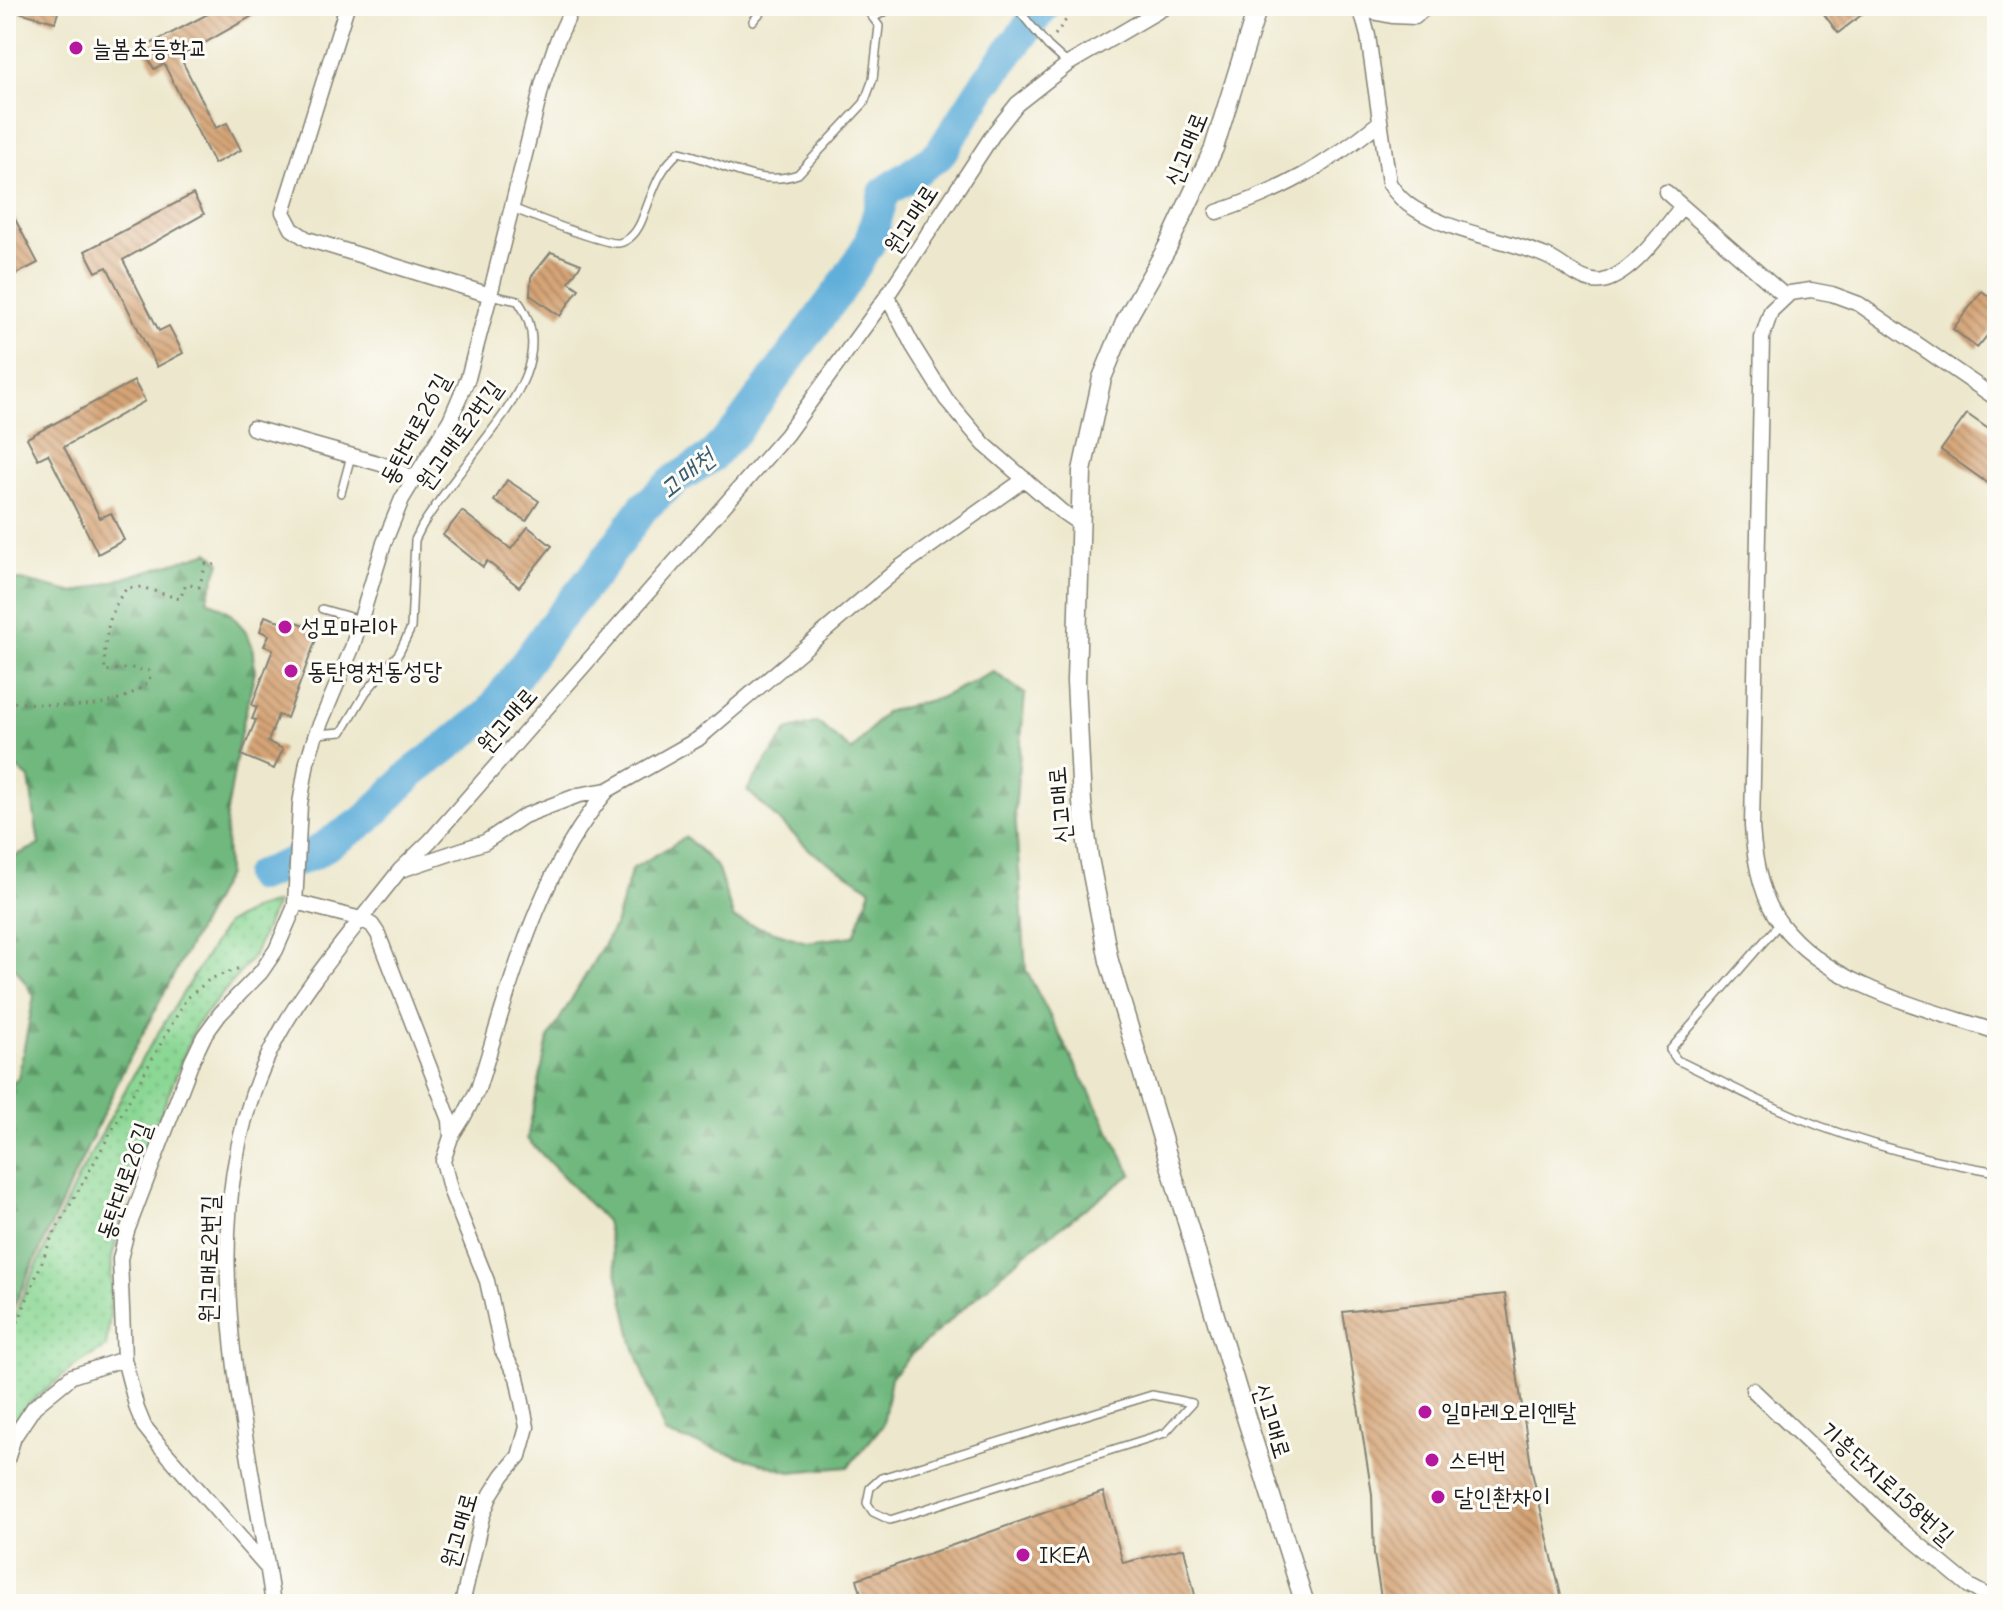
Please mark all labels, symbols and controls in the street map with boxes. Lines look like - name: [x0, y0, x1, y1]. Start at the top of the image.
- place label: 늘봄초등학교: [92, 34, 208, 62]
- marker: 늘봄초등학교: [67, 39, 85, 57]
- street label: 신고매로: [1159, 108, 1213, 190]
- street label: 원고매로: [878, 179, 944, 259]
- street label: 동탄대로26길: [374, 369, 456, 489]
- street label: 원고매로2번길: [410, 375, 508, 495]
- water label: 고매천: [653, 441, 723, 505]
- place label: 성모마리아: [301, 613, 398, 641]
- marker: 성모마리아: [276, 618, 294, 636]
- place label: 동탄영천동성당: [307, 657, 442, 685]
- marker: 동탄영천동성당: [282, 662, 300, 680]
- street label: 원고매로: [471, 682, 543, 758]
- street label: 신고매로: [1043, 765, 1077, 845]
- street label: 동탄대로26길: [91, 1119, 157, 1243]
- street label: 원고매로2번길: [194, 1195, 224, 1323]
- street label: 신고매로: [1247, 1380, 1297, 1462]
- place label: 일마레오리엔탈: [1441, 1398, 1576, 1426]
- marker: 일마레오리엔탈: [1416, 1403, 1434, 1421]
- street label: 기흥단지로158번길: [1814, 1416, 1960, 1550]
- place label: 스터번: [1448, 1446, 1506, 1474]
- marker: 스터번: [1423, 1451, 1441, 1469]
- place label: 달인촨차이: [1454, 1483, 1551, 1511]
- marker: 달인촨차이: [1429, 1488, 1447, 1506]
- street label: 원고매로: [435, 1489, 483, 1571]
- place label: IKEA: [1039, 1541, 1090, 1569]
- marker: IKEA: [1014, 1546, 1032, 1564]

